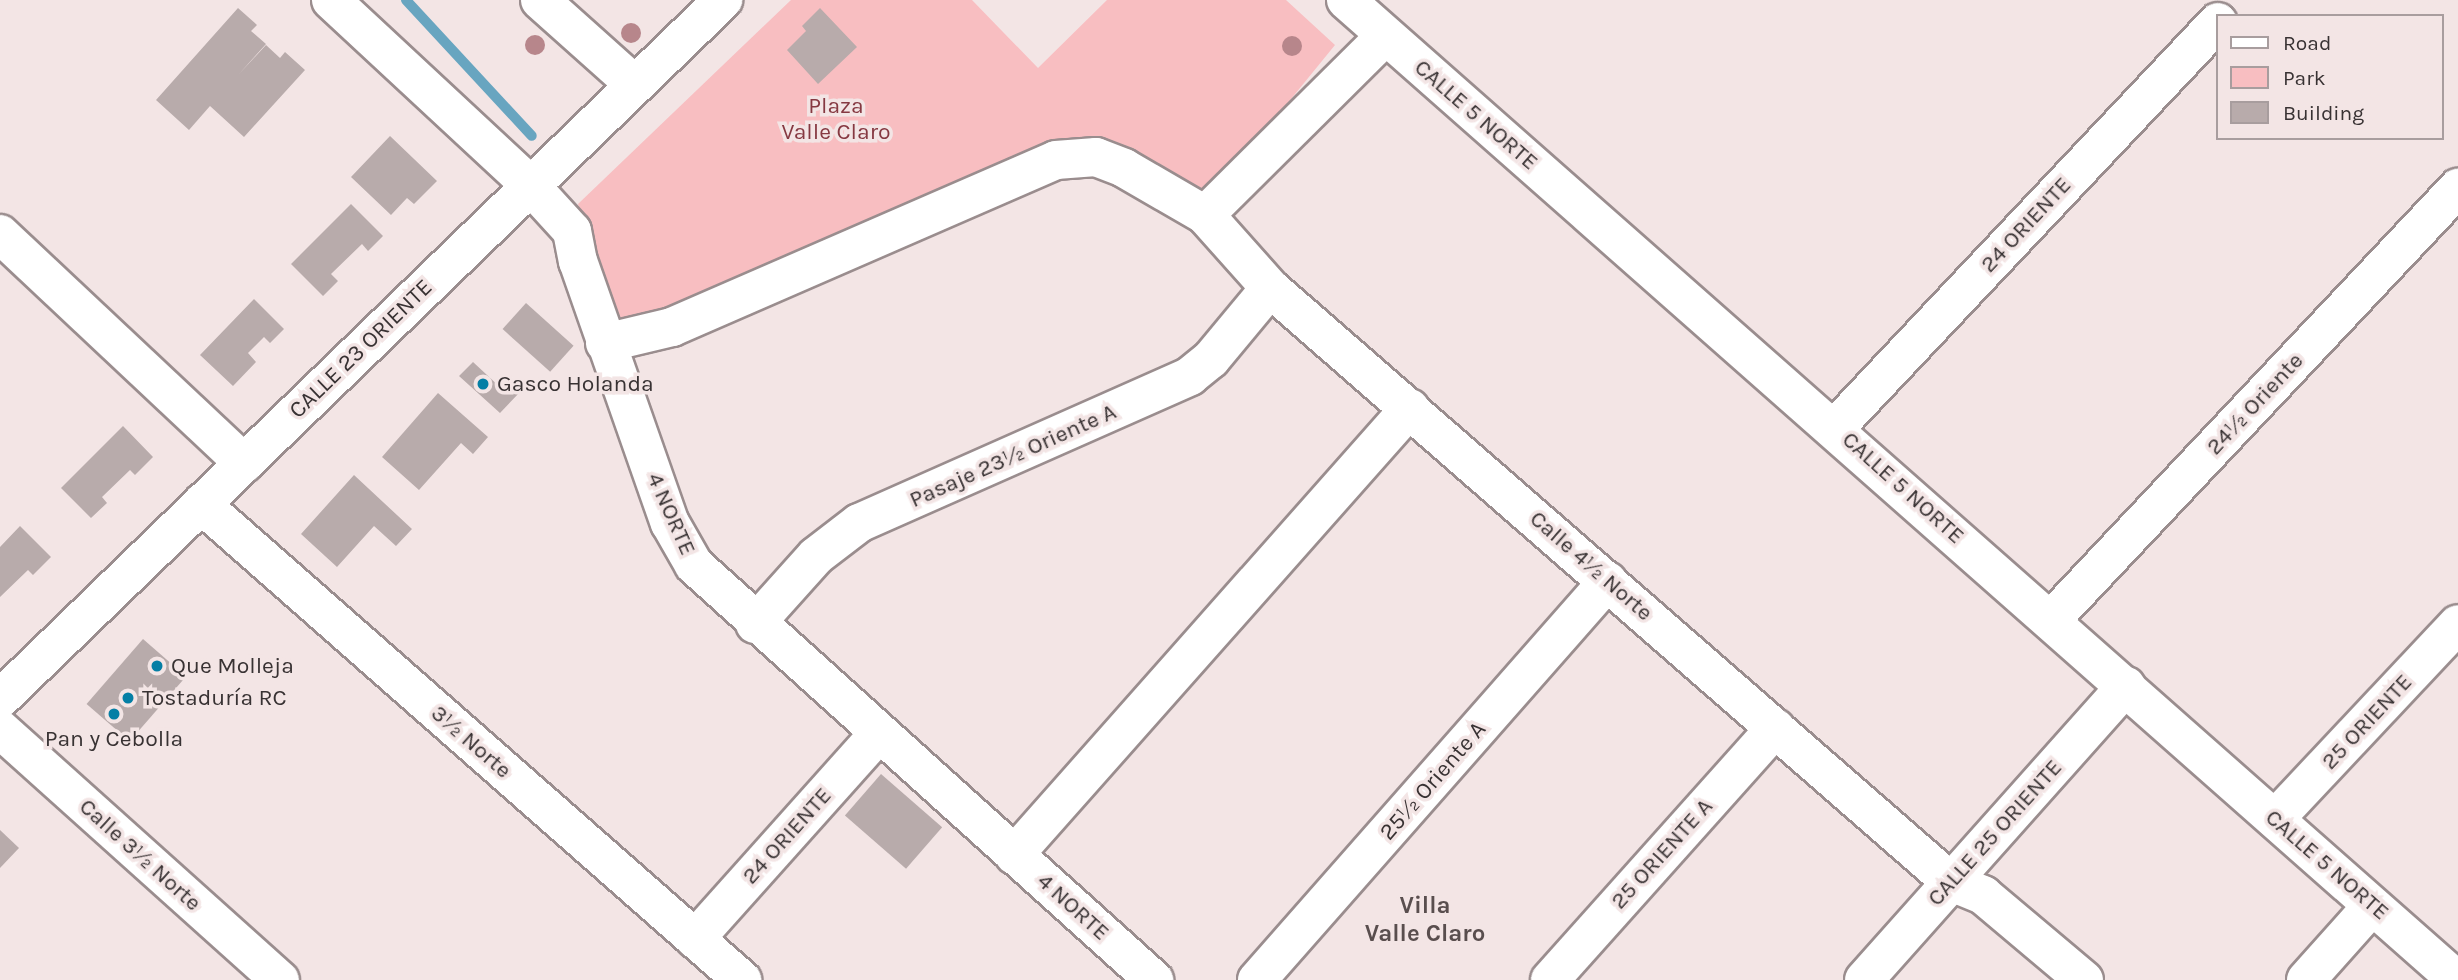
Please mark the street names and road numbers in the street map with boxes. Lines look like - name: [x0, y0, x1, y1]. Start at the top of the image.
- street label: CALLE 5 NORTE: [1409, 54, 1543, 176]
- street label: 24 ORIENTE: [1975, 172, 2077, 278]
- street label: CALLE 23 ORIENTE: [284, 274, 438, 424]
- street label: 24½ Oriente: [2201, 347, 2309, 461]
- street label: Pasaje 23½ Oriente A: [905, 398, 1121, 514]
- street label: CALLE 5 NORTE: [1836, 426, 1970, 550]
- street label: 4 NORTE: [641, 468, 701, 560]
- street label: Calle 4½ Norte: [1524, 505, 1658, 627]
- street label: 25 ORIENTE: [2316, 669, 2418, 775]
- street label: 3½ Norte: [425, 700, 517, 784]
- street label: 25½ Oriente A: [1374, 716, 1492, 846]
- street label: CALLE 25 ORIENTE: [1922, 754, 2068, 912]
- street label: 24 ORIENTE: [737, 782, 837, 890]
- street label: Calle 3½ Norte: [73, 793, 207, 917]
- street label: 25 ORIENTE A: [1605, 793, 1719, 915]
- street label: CALLE 5 NORTE: [2260, 804, 2394, 926]
- street label: 4 NORTE: [1031, 867, 1115, 947]

